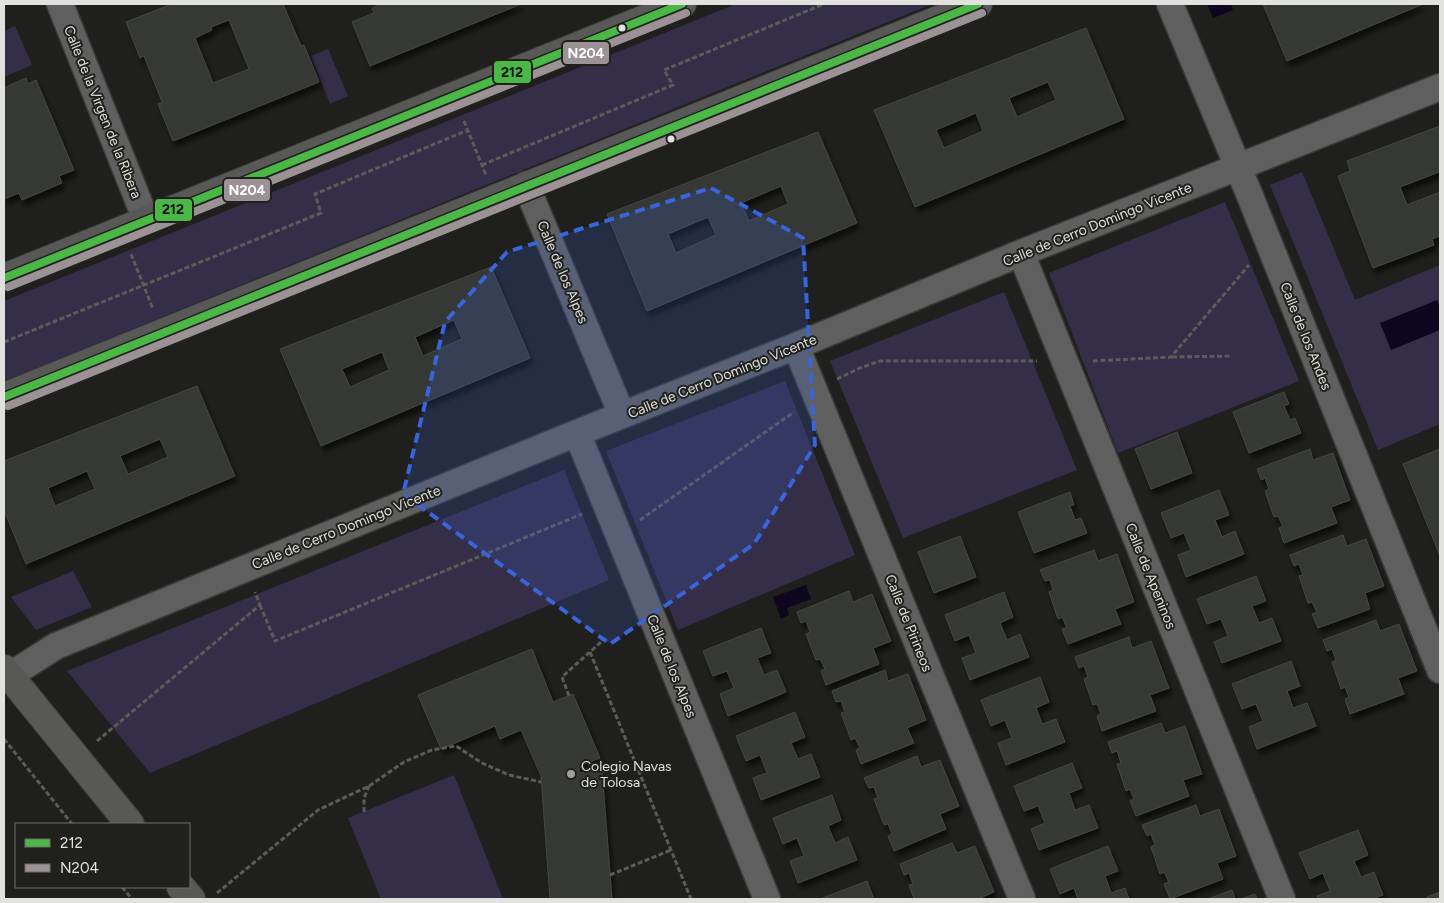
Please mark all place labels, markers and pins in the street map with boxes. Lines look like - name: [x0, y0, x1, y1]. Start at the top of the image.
- unlabelled marker: [617, 23, 627, 33]
- unlabelled marker: [666, 134, 676, 144]
- place label: Colegio Navas de Tolosa: [581, 758, 672, 791]
- marker: Colegio Navas de Tolosa: [565, 768, 577, 780]

